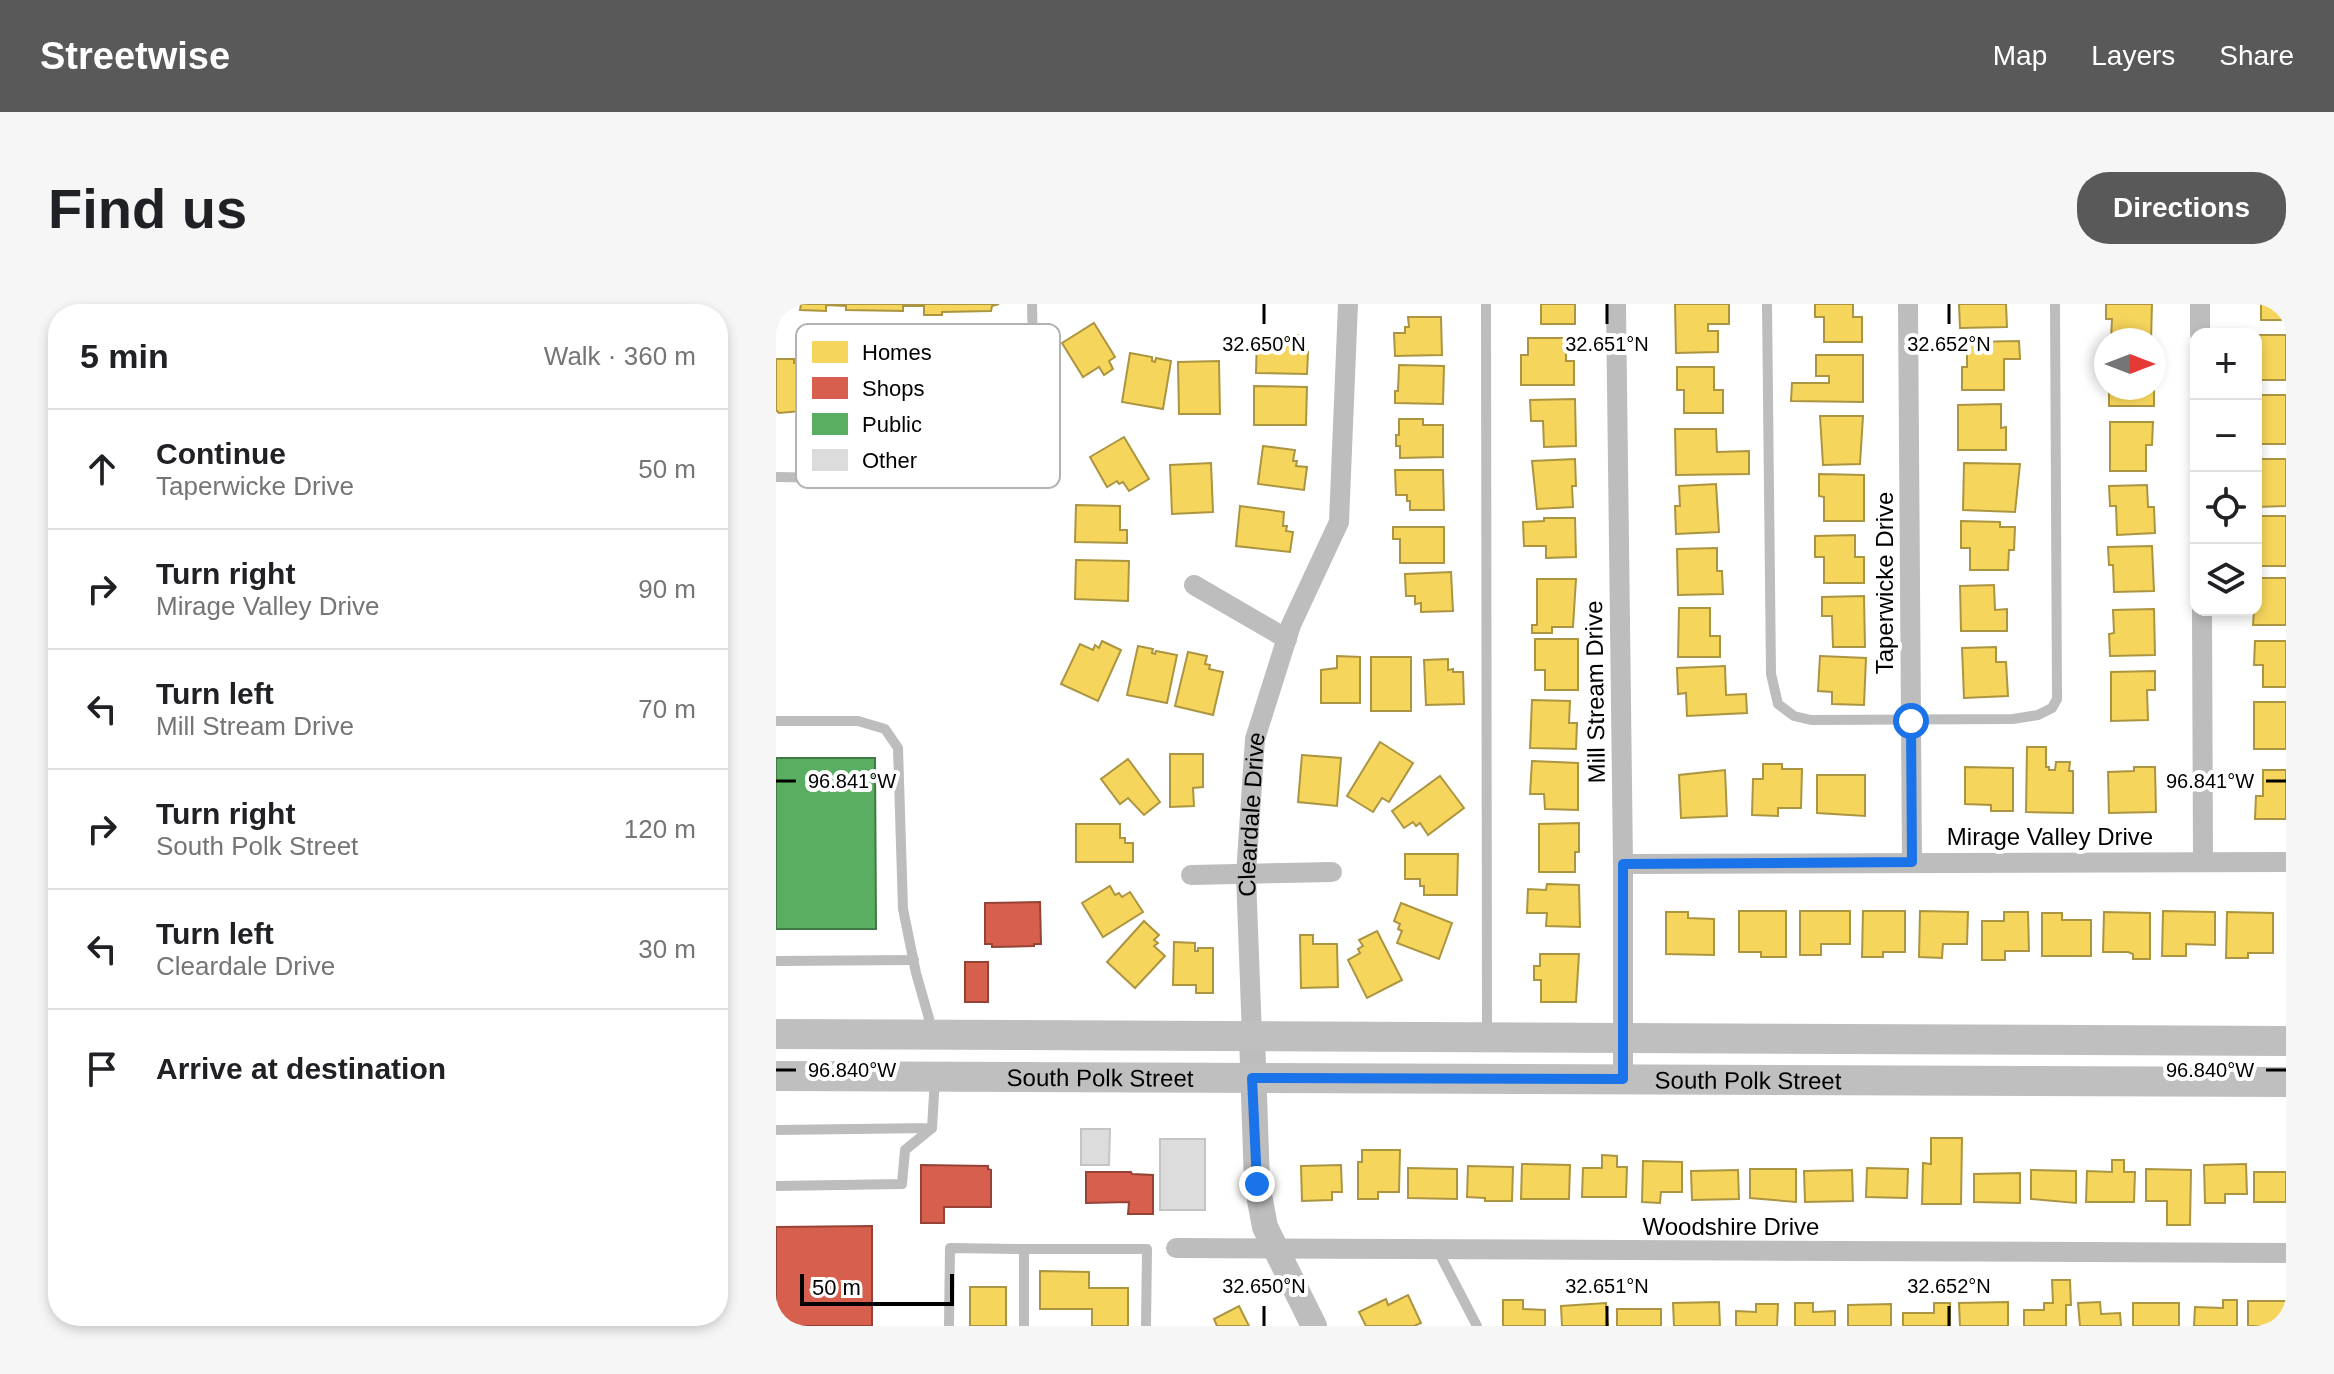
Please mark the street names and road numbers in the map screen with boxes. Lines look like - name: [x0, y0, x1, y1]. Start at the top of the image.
- street label: Taperwicke Drive: [1871, 492, 1898, 674]
- street label: Mill Stream Drive: [1580, 600, 1610, 784]
- street label: Cleardale Drive: [1232, 728, 1270, 897]
- street label: Mirage Valley Drive: [1947, 823, 2153, 850]
- street label: South Polk Street: [1006, 1063, 1194, 1091]
- street label: South Polk Street: [1654, 1066, 1842, 1094]
- street label: Woodshire Drive: [1643, 1213, 1819, 1240]

